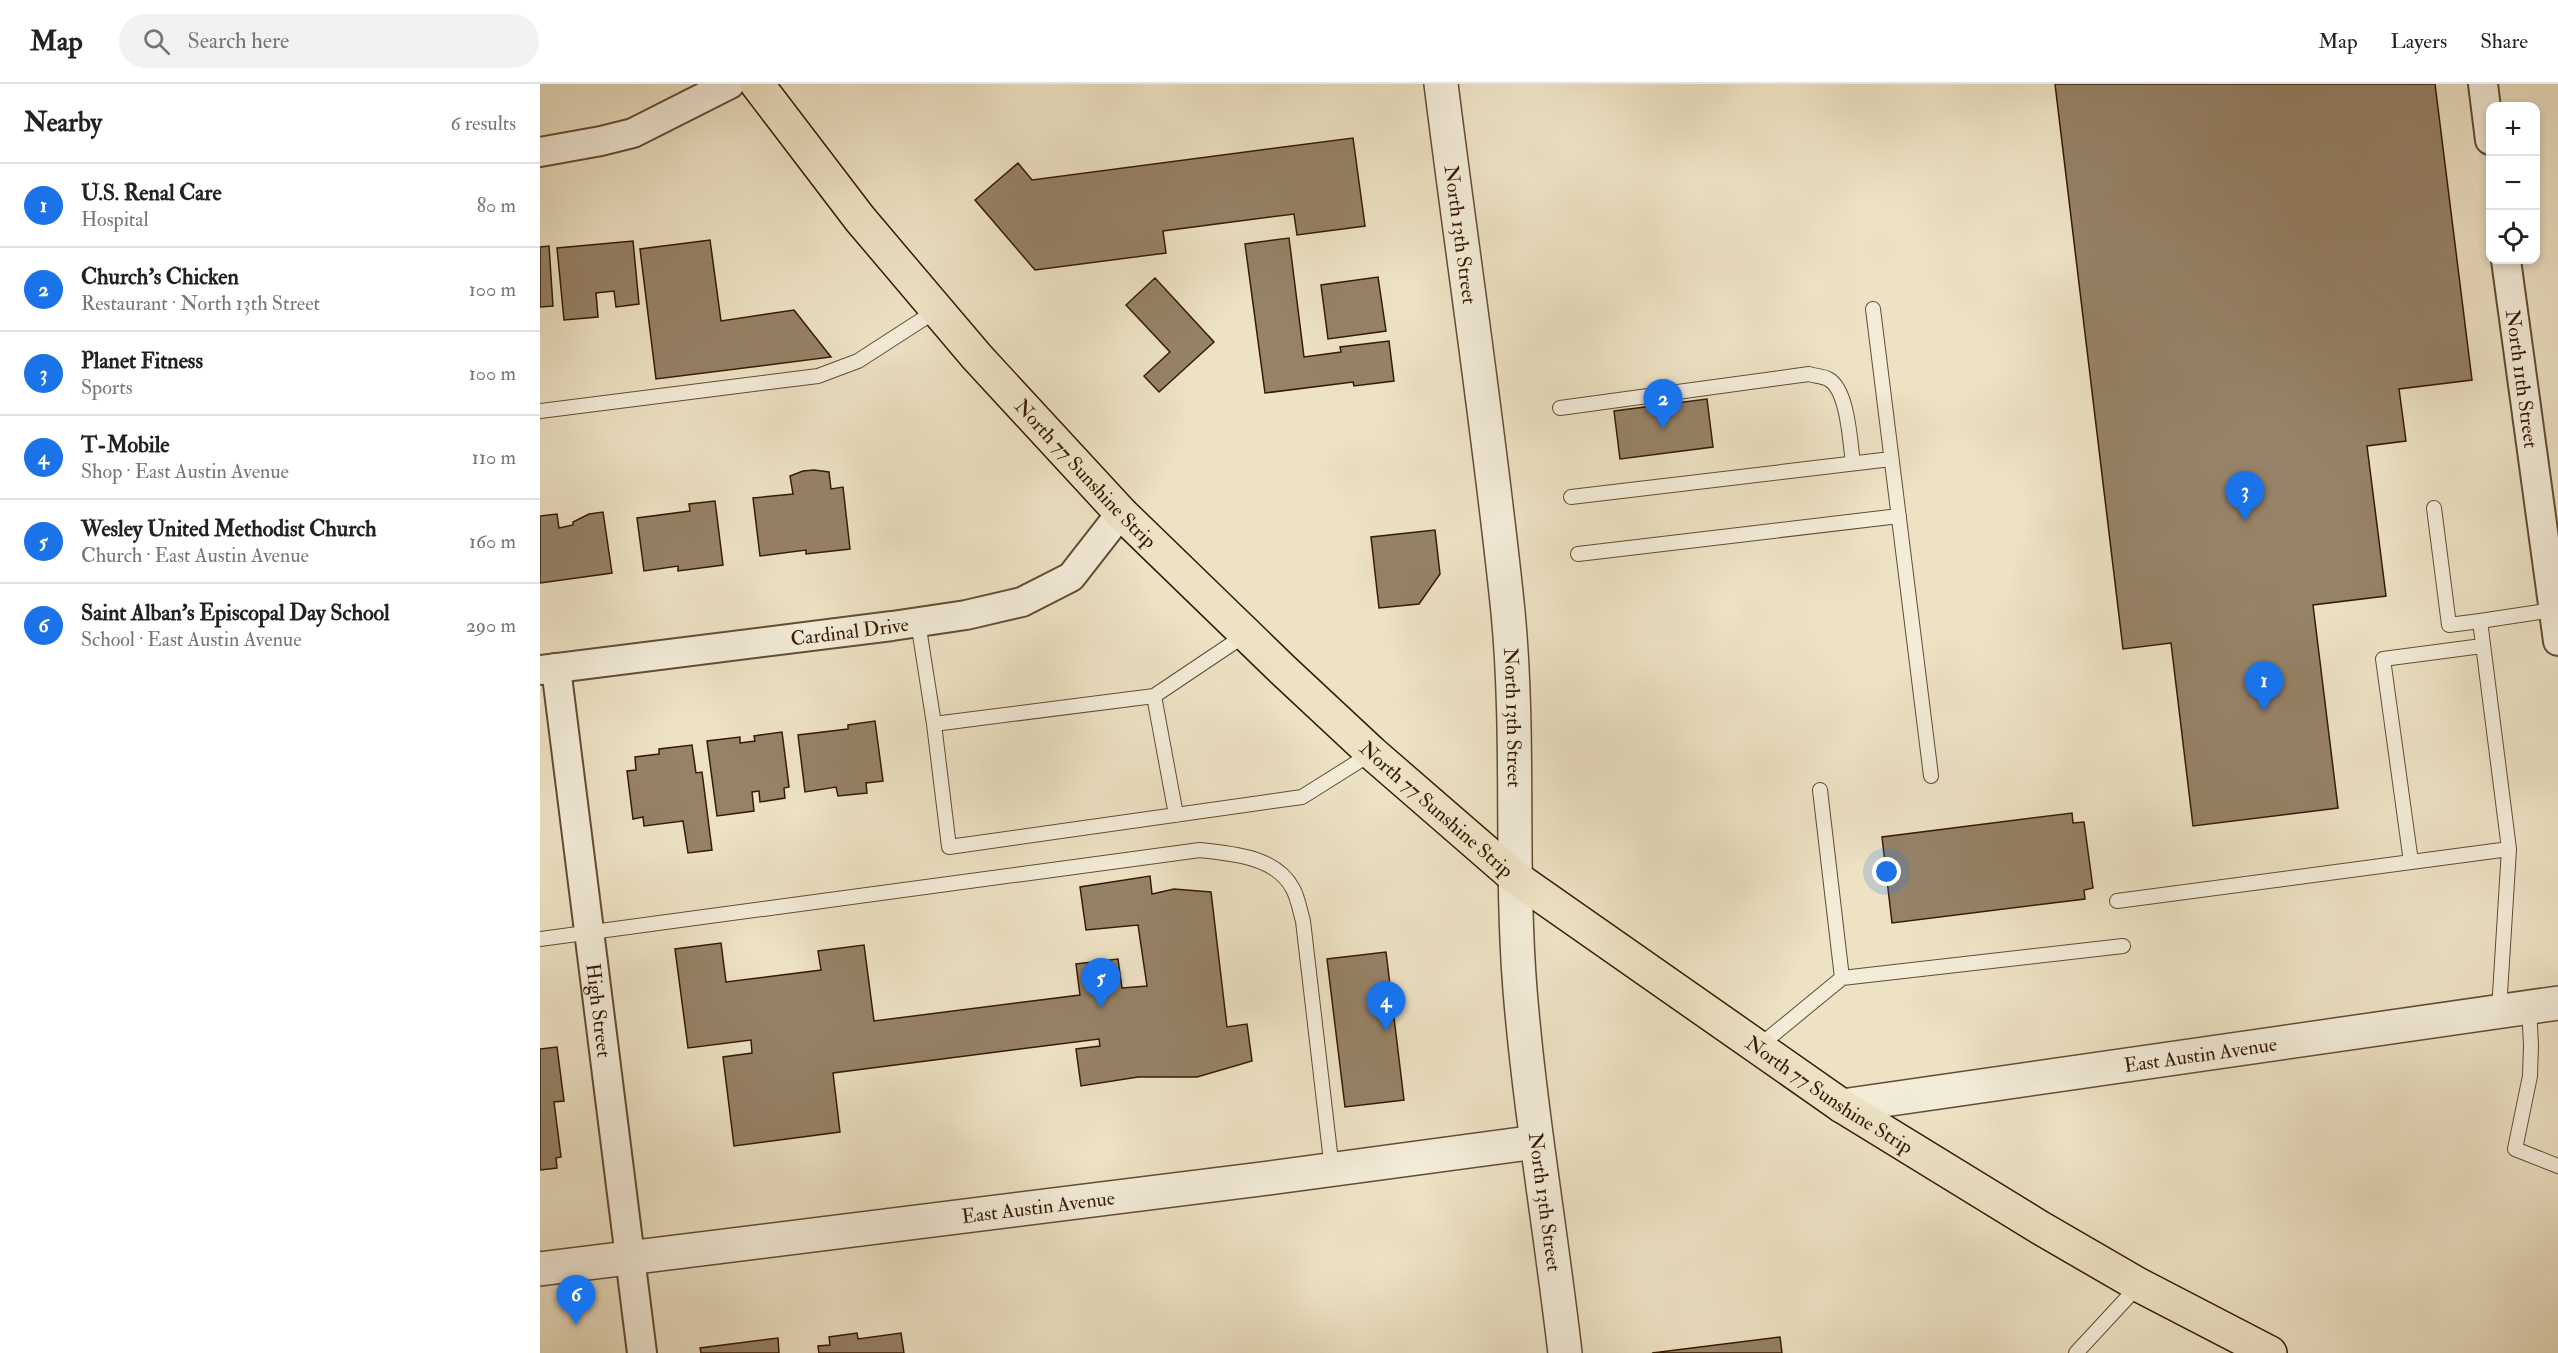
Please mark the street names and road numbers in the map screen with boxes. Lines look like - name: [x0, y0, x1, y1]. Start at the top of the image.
- street label: North 13th Street: [1439, 164, 1482, 306]
- street label: North 11th Street: [2500, 308, 2544, 450]
- street label: North 77 Sunshine Strip: [1009, 394, 1162, 554]
- street label: Cardinal Drive: [789, 612, 911, 652]
- street label: North 13th Street: [1498, 647, 1527, 788]
- street label: North 77 Sunshine Strip: [1354, 736, 1519, 884]
- street label: High Street: [580, 962, 617, 1059]
- street label: North 77 Sunshine Strip: [1740, 1030, 1917, 1160]
- street label: East Austin Avenue: [2122, 1032, 2279, 1078]
- street label: North 13th Street: [1523, 1131, 1567, 1274]
- street label: East Austin Avenue: [960, 1185, 1116, 1229]

